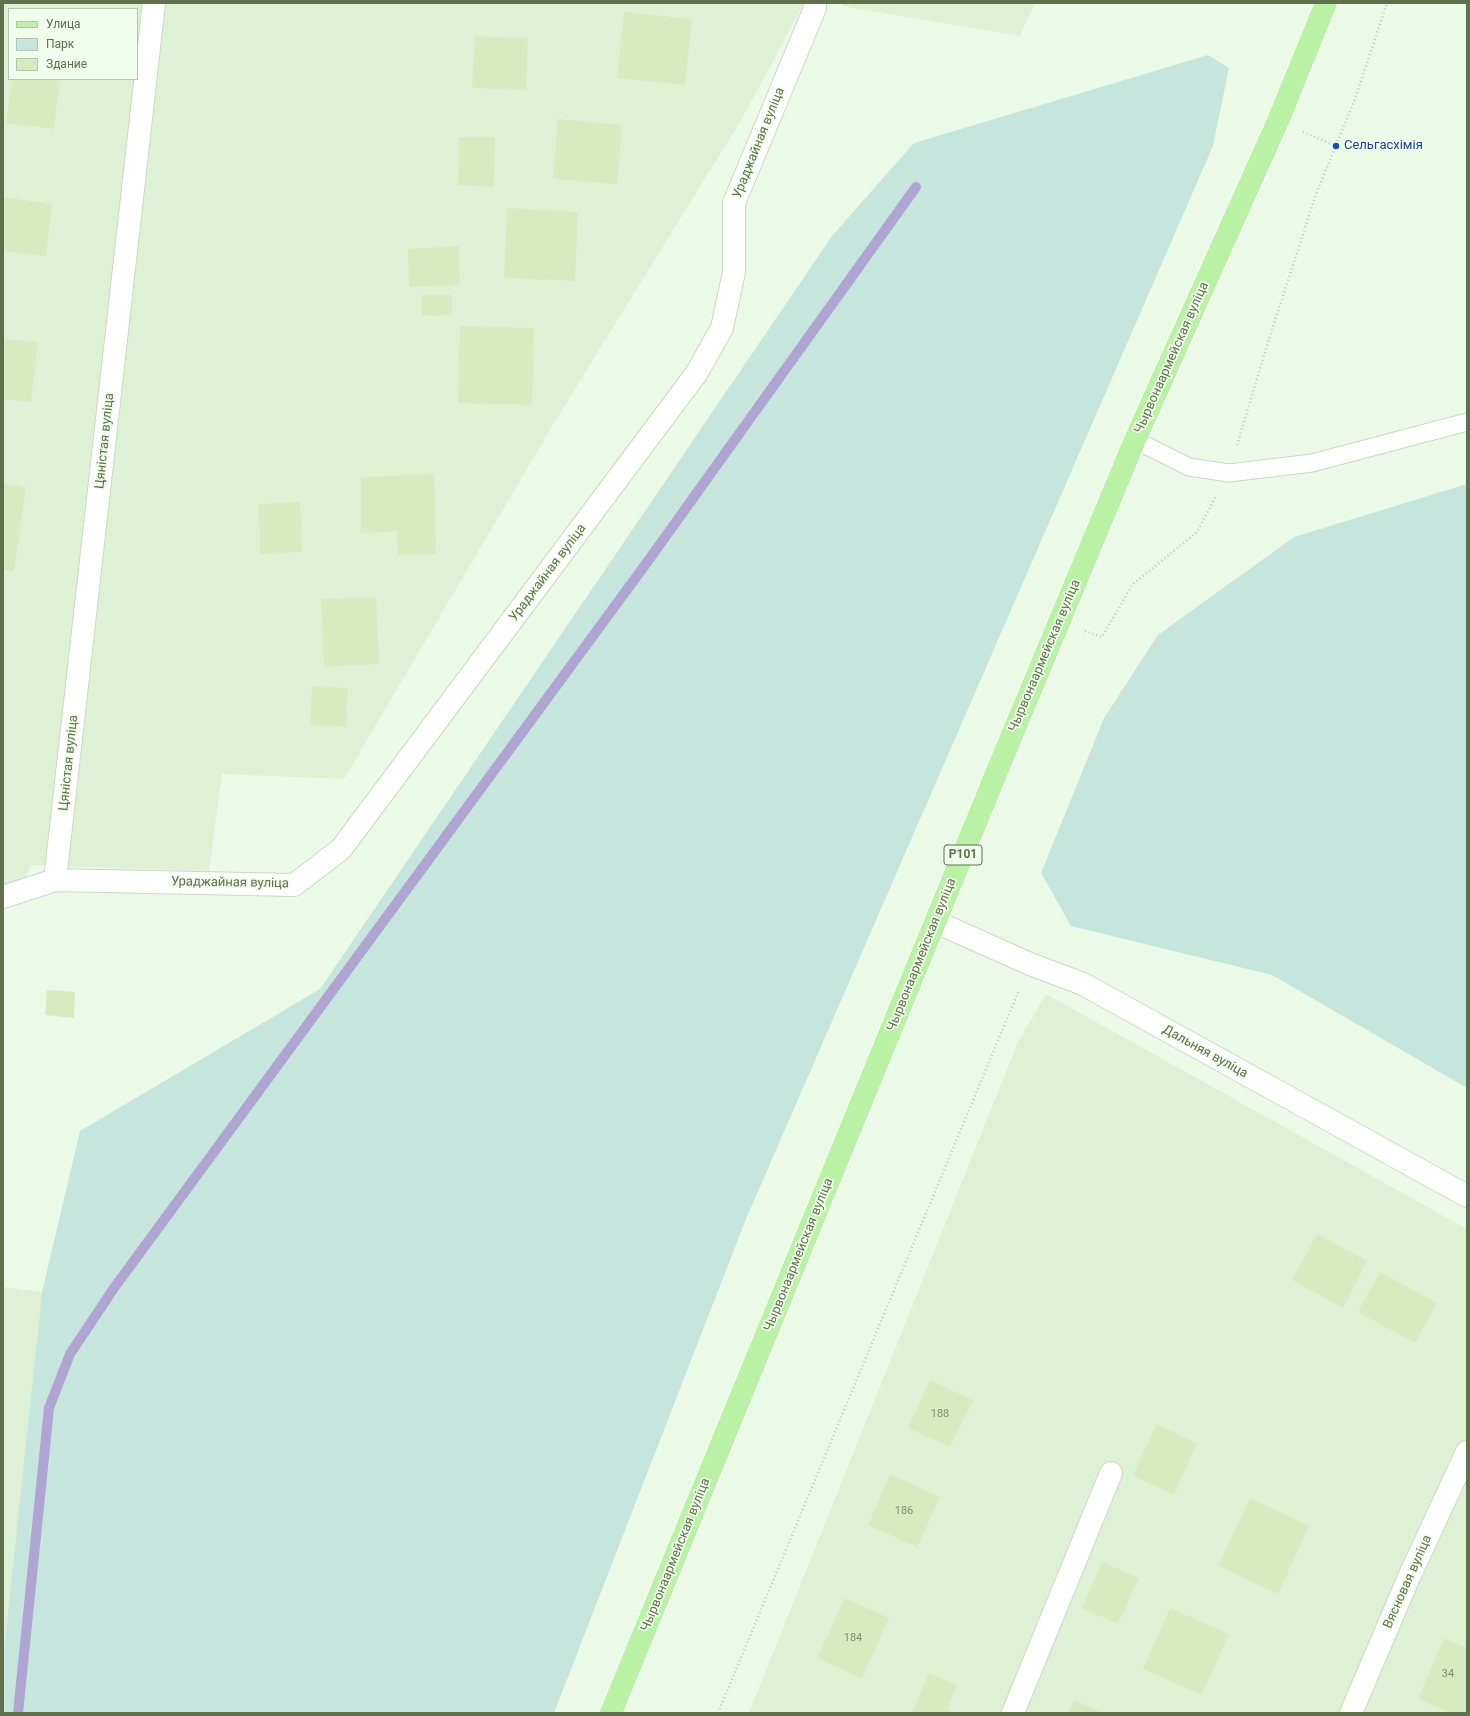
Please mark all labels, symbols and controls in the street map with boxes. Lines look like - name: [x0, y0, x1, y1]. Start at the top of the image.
- legend: [8, 8, 138, 80]
- text: Улица: [46, 17, 81, 31]
- text: Парк: [46, 37, 74, 51]
- text: Здание: [46, 57, 87, 71]
- street label: Ураджайная вуліца: [730, 85, 788, 201]
- place label: Сельгасхімія: [1344, 138, 1423, 154]
- marker: Сельгасхімія: [1331, 141, 1341, 151]
- street label: Чырвонаармейская вуліца: [1132, 280, 1212, 436]
- street label: Цяністая вуліца: [92, 392, 118, 490]
- street label: Ураджайная вуліца: [506, 521, 590, 625]
- street label: Чырвонаармейская вуліца: [1006, 577, 1084, 735]
- street label: Цяністая вуліца: [56, 714, 82, 812]
- road number: Р101: [944, 845, 982, 865]
- street label: Ураджайная вуліца: [171, 874, 289, 892]
- street label: Чырвонаармейская вуліца: [884, 876, 960, 1034]
- street label: Дальняя вуліца: [1160, 1022, 1250, 1082]
- street label: Чырвонаармейская вуліца: [761, 1176, 837, 1334]
- house number: 188: [931, 1407, 949, 1421]
- street label: Чырвонаармейская вуліца: [638, 1476, 714, 1634]
- house number: 186: [895, 1504, 913, 1518]
- street label: Вясновая вуліца: [1380, 1533, 1436, 1631]
- house number: 184: [844, 1631, 862, 1645]
- house number: 34: [1442, 1667, 1454, 1681]

